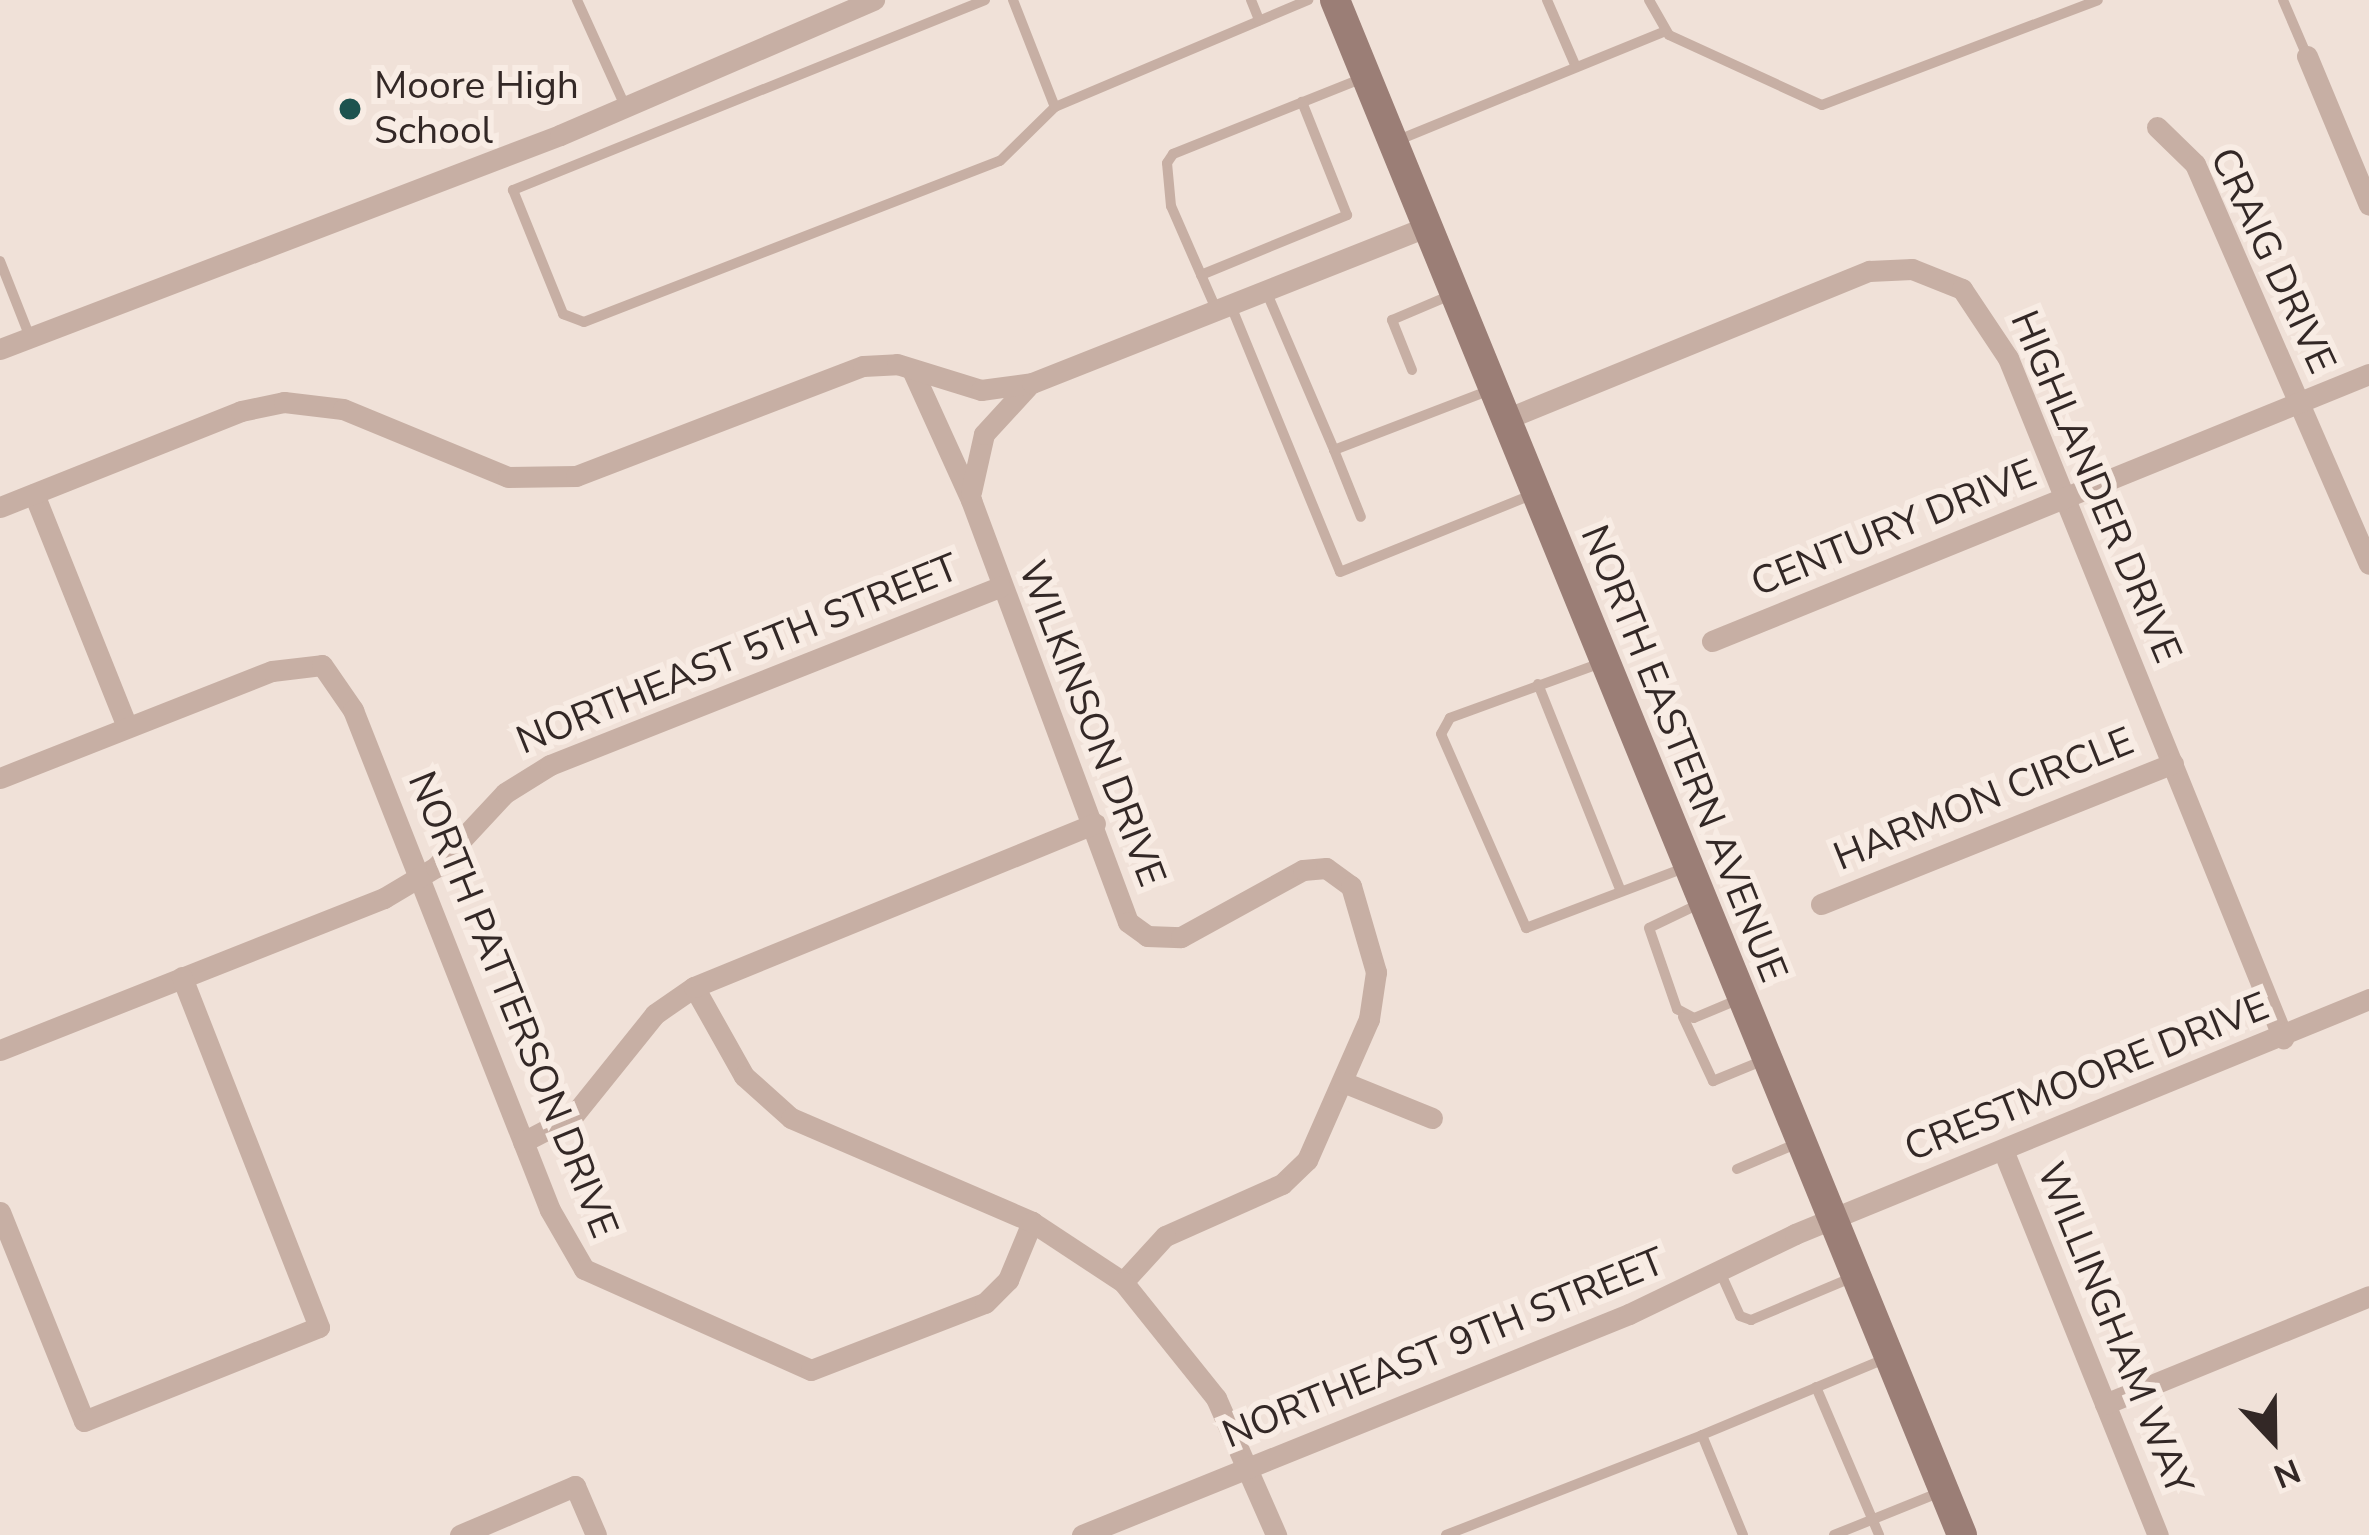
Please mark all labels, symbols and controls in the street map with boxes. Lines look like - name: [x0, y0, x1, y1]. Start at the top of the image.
- place label: Moore High School: [374, 64, 579, 155]
- marker: Moore High School: [337, 96, 363, 122]
- street label: CRAIG DRIVE: [2199, 141, 2345, 381]
- street label: HIGHLANDER DRIVE: [2000, 304, 2190, 670]
- street label: CENTURY DRIVE: [1745, 450, 2043, 608]
- street label: NORTH EASTERN AVENUE: [1570, 519, 1796, 989]
- street label: NORTHEAST 5TH STREET: [510, 545, 966, 765]
- street label: WILKINSON DRIVE: [1007, 555, 1175, 893]
- street label: HARMON CIRCLE: [1828, 719, 2140, 881]
- street label: NORTH PATTERSON DRIVE: [397, 765, 627, 1245]
- street label: CRESTMOORE DRIVE: [1898, 984, 2276, 1172]
- street label: WILLINGHAM WAY: [2026, 1156, 2202, 1502]
- street label: NORTHEAST 9TH STREET: [1216, 1239, 1672, 1459]
- north arrow: [2213, 1379, 2333, 1499]
- text: N: [2267, 1447, 2307, 1498]

